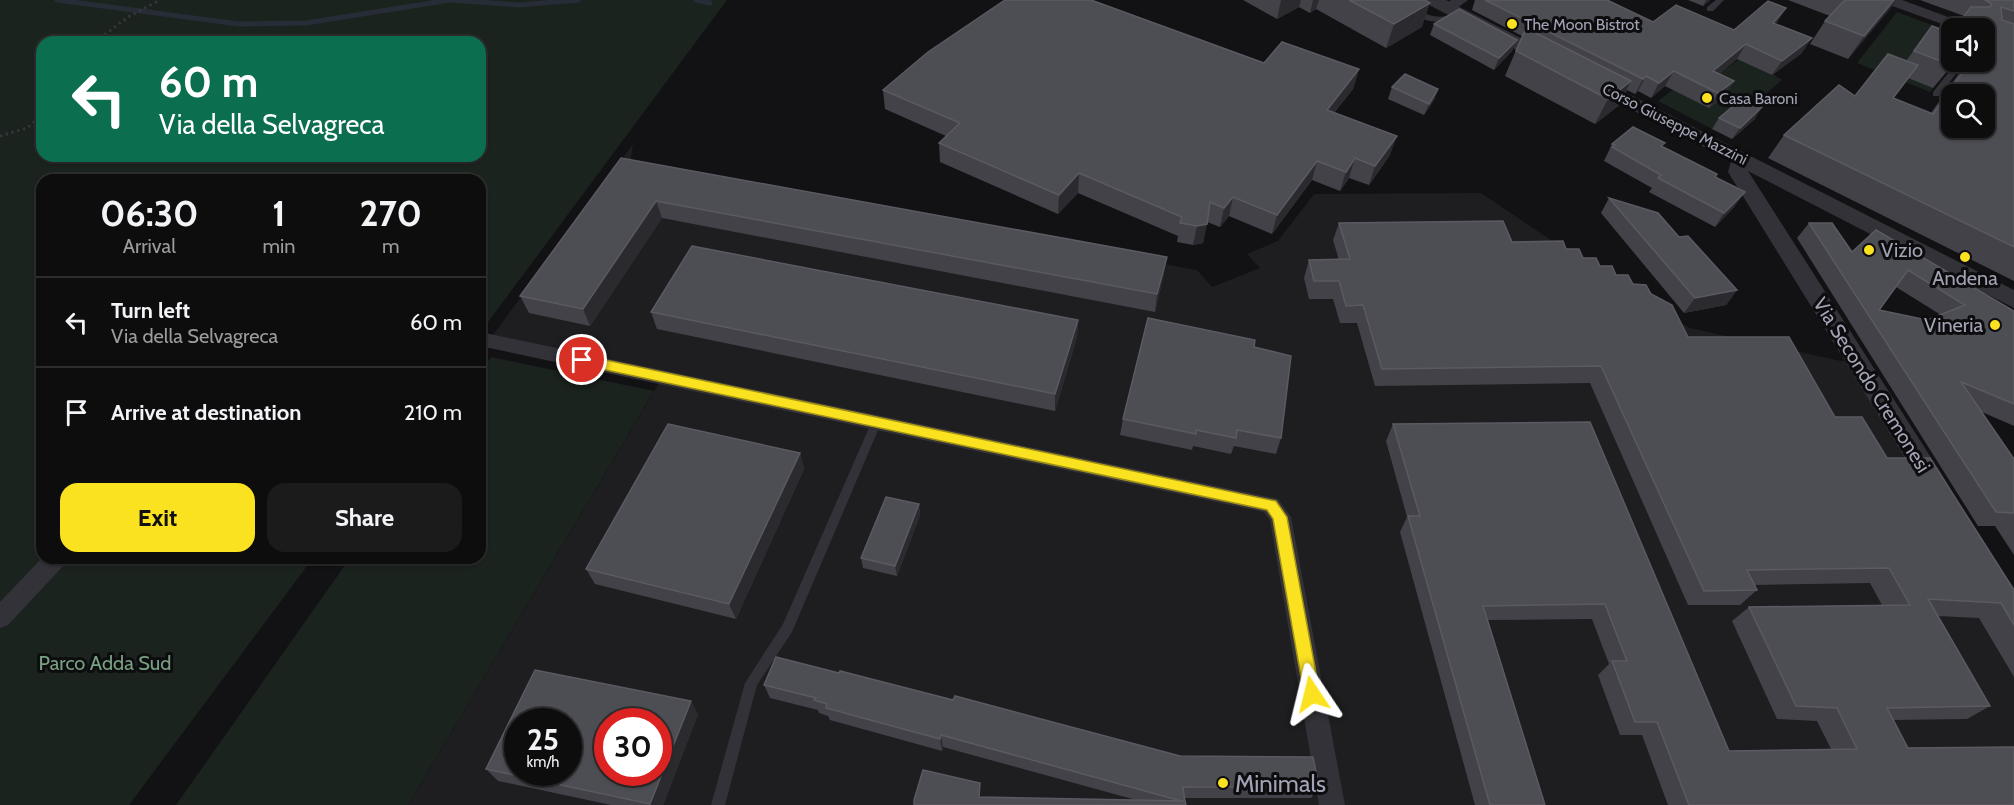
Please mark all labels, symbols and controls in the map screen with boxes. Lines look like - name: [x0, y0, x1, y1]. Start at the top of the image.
- place label: The Moon Bistrot: [1524, 15, 1640, 34]
- marker: The Moon Bistrot: [1505, 17, 1519, 31]
- map controls: [1941, 18, 1995, 138]
- button: sound: [1941, 18, 1995, 72]
- text: 60 m: [159, 56, 258, 108]
- icon: left: [60, 60, 138, 138]
- street label: Corso Giuseppe Mazzini: [1599, 79, 1751, 169]
- button: search: [1941, 84, 1995, 138]
- place label: Casa Baroni: [1719, 89, 1798, 108]
- marker: Casa Baroni: [1700, 91, 1714, 105]
- text: Via della Selvagreca: [159, 108, 385, 141]
- text: 06:30: [100, 191, 198, 235]
- text: 1: [272, 191, 286, 235]
- text: 270: [359, 191, 422, 235]
- text: Arrival: [123, 234, 176, 258]
- text: min: [263, 234, 295, 258]
- text: m: [382, 234, 400, 258]
- place label: Vizio: [1881, 238, 1923, 262]
- marker: Vizio: [1862, 243, 1876, 257]
- marker: Andena: [1958, 250, 1972, 264]
- place label: Andena: [1932, 266, 1998, 290]
- street label: Via Secondo Cremonesi: [1808, 293, 1936, 477]
- text: Turn left: [111, 297, 190, 324]
- icon: left: [60, 306, 93, 339]
- text: 60 m: [410, 309, 462, 336]
- place label: Vineria: [1924, 313, 1983, 337]
- marker: Vineria: [1988, 318, 2002, 332]
- text: Via della Selvagreca: [111, 324, 278, 348]
- pin: [556, 334, 607, 385]
- icon: arrive: [565, 343, 598, 376]
- icon: arrive: [60, 396, 93, 429]
- text: Arrive at destination: [111, 399, 301, 426]
- text: 210 m: [404, 399, 462, 426]
- button: Exit: [60, 483, 255, 552]
- button: Share: [267, 483, 462, 552]
- park label: Parco Adda Sud: [39, 651, 171, 675]
- position arrow: [1280, 662, 1344, 726]
- speed limit sign: 30: [594, 708, 672, 786]
- text: 25: [527, 721, 559, 758]
- text: km/h: [527, 753, 559, 771]
- place label: Minimals: [1235, 769, 1326, 798]
- marker: Minimals: [1216, 776, 1230, 790]

